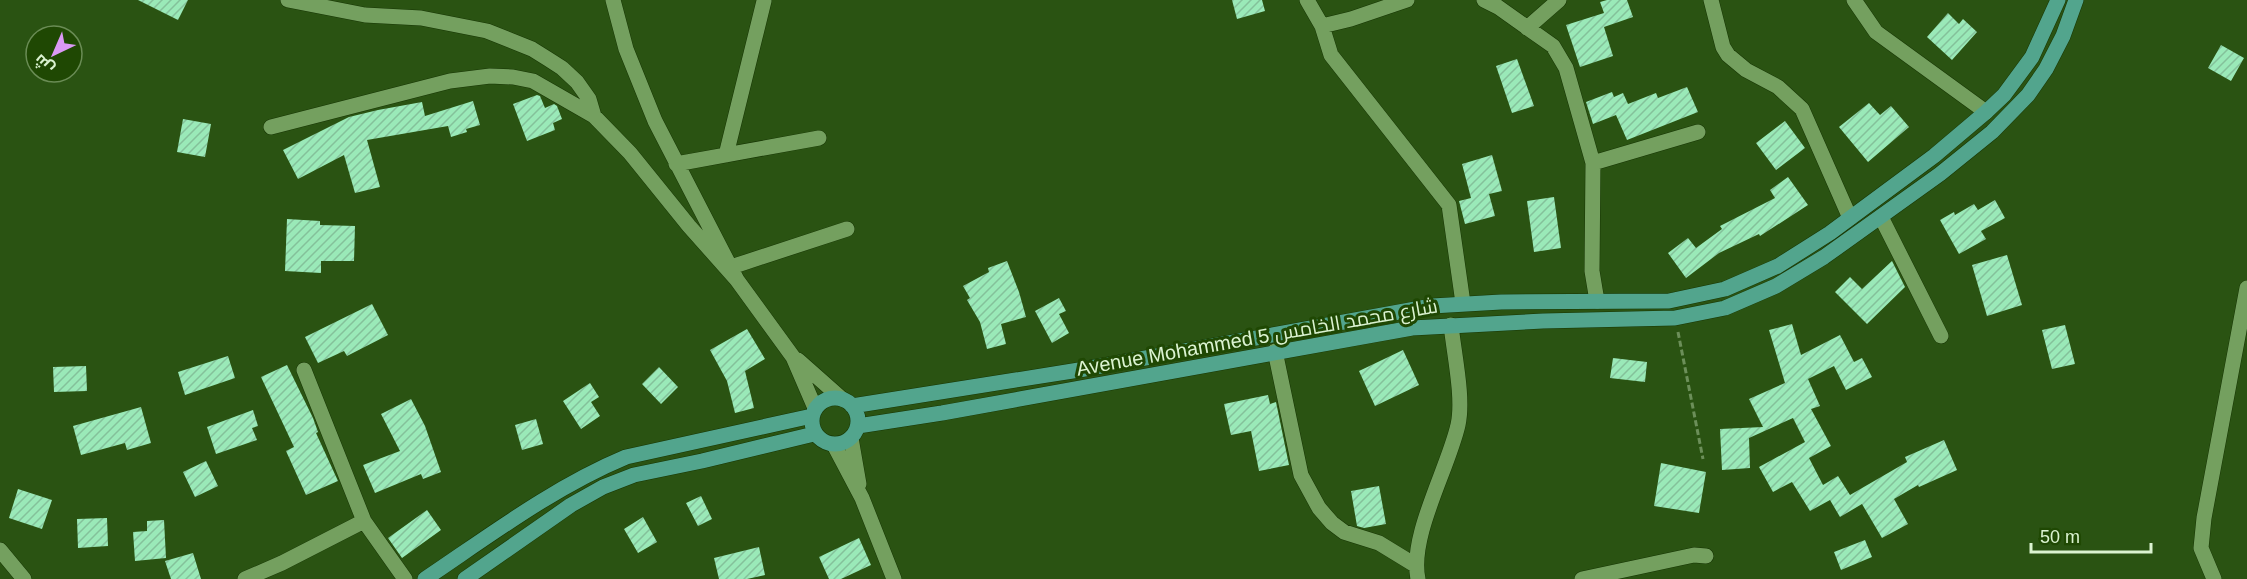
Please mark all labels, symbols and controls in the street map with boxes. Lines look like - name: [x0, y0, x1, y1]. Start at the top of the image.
- north arrow: [24, 24, 84, 84]
- text: ش: [31, 50, 58, 78]
- street label: Avenue Mohammed 5 شارع محمد الخامس: [1075, 294, 1440, 383]
- scale bar: [2031, 516, 2151, 554]
- text: 50 m: [2040, 527, 2080, 547]

